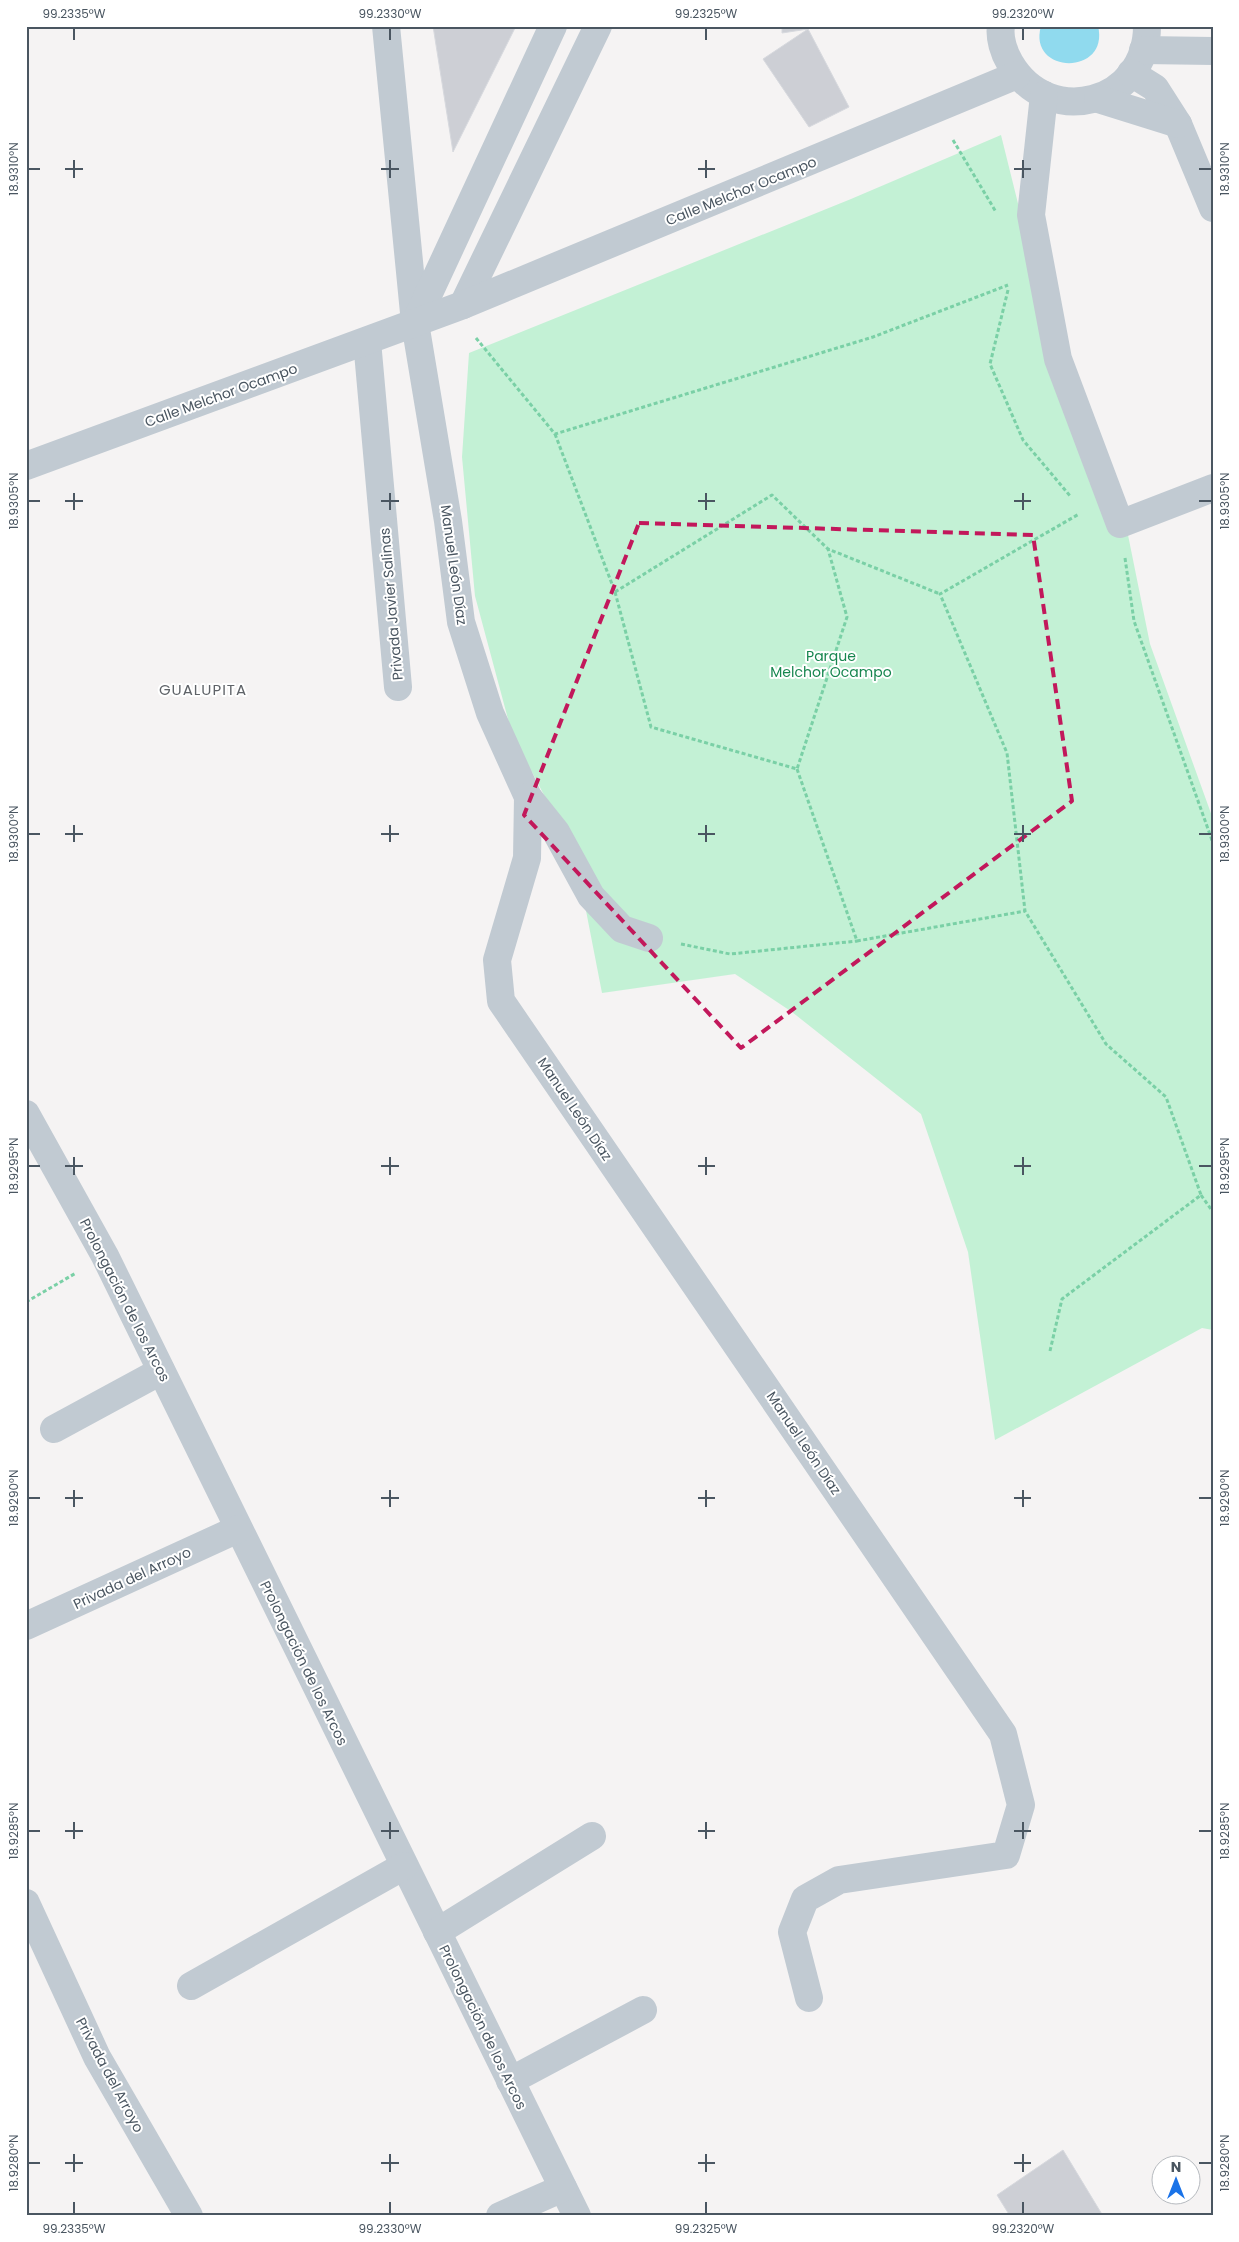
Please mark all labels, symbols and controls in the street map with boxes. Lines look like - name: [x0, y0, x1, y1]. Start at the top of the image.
- text: 99.2335°W: [43, 5, 106, 22]
- text: 99.2330°W: [359, 5, 422, 22]
- text: 99.2325°W: [675, 5, 738, 22]
- text: 99.2320°W: [992, 5, 1055, 22]
- text: 18.9310°N: [5, 142, 22, 196]
- text: 18.9310°N: [1216, 142, 1233, 196]
- street label: Calle Melchor Ocampo: [663, 152, 819, 230]
- street label: Calle Melchor Ocampo: [142, 358, 300, 432]
- text: 18.9305°N: [5, 473, 22, 530]
- text: 18.9305°N: [1216, 473, 1233, 530]
- street label: Manuel León Díaz: [436, 504, 472, 626]
- street label: Privada Javier Salinas: [374, 527, 408, 681]
- park label: Parque Melchor Ocampo: [770, 646, 892, 682]
- district label: GUALUPITA: [159, 679, 247, 700]
- text: 18.9300°N: [5, 806, 22, 863]
- text: 18.9300°N: [1216, 806, 1233, 863]
- street label: Manuel León Díaz: [533, 1053, 617, 1165]
- text: 18.9295°N: [5, 1138, 22, 1194]
- text: 18.9295°N: [1216, 1138, 1233, 1194]
- street label: Prolongación de los Arcos: [75, 1215, 175, 1385]
- street label: Manuel León Díaz: [762, 1387, 846, 1499]
- text: 18.9290°N: [5, 1470, 22, 1526]
- text: 18.9290°N: [1216, 1470, 1233, 1526]
- street label: Privada del Arroyo: [70, 1542, 194, 1614]
- street label: Prolongación de los Arcos: [255, 1577, 353, 1749]
- text: 18.9285°N: [5, 1803, 22, 1859]
- text: 18.9285°N: [1216, 1803, 1233, 1859]
- street label: Prolongación de los Arcos: [434, 1941, 532, 2113]
- street label: Privada del Arroyo: [71, 2014, 149, 2136]
- text: 18.9280°N: [5, 2135, 22, 2191]
- text: 18.9280°N: [1216, 2135, 1233, 2191]
- north arrow: [1152, 2154, 1202, 2204]
- text: N: [1171, 2157, 1181, 2177]
- text: 99.2335°W: [43, 2220, 106, 2237]
- text: 99.2330°W: [359, 2220, 422, 2237]
- text: 99.2325°W: [675, 2220, 738, 2237]
- text: 99.2320°W: [992, 2220, 1055, 2237]

